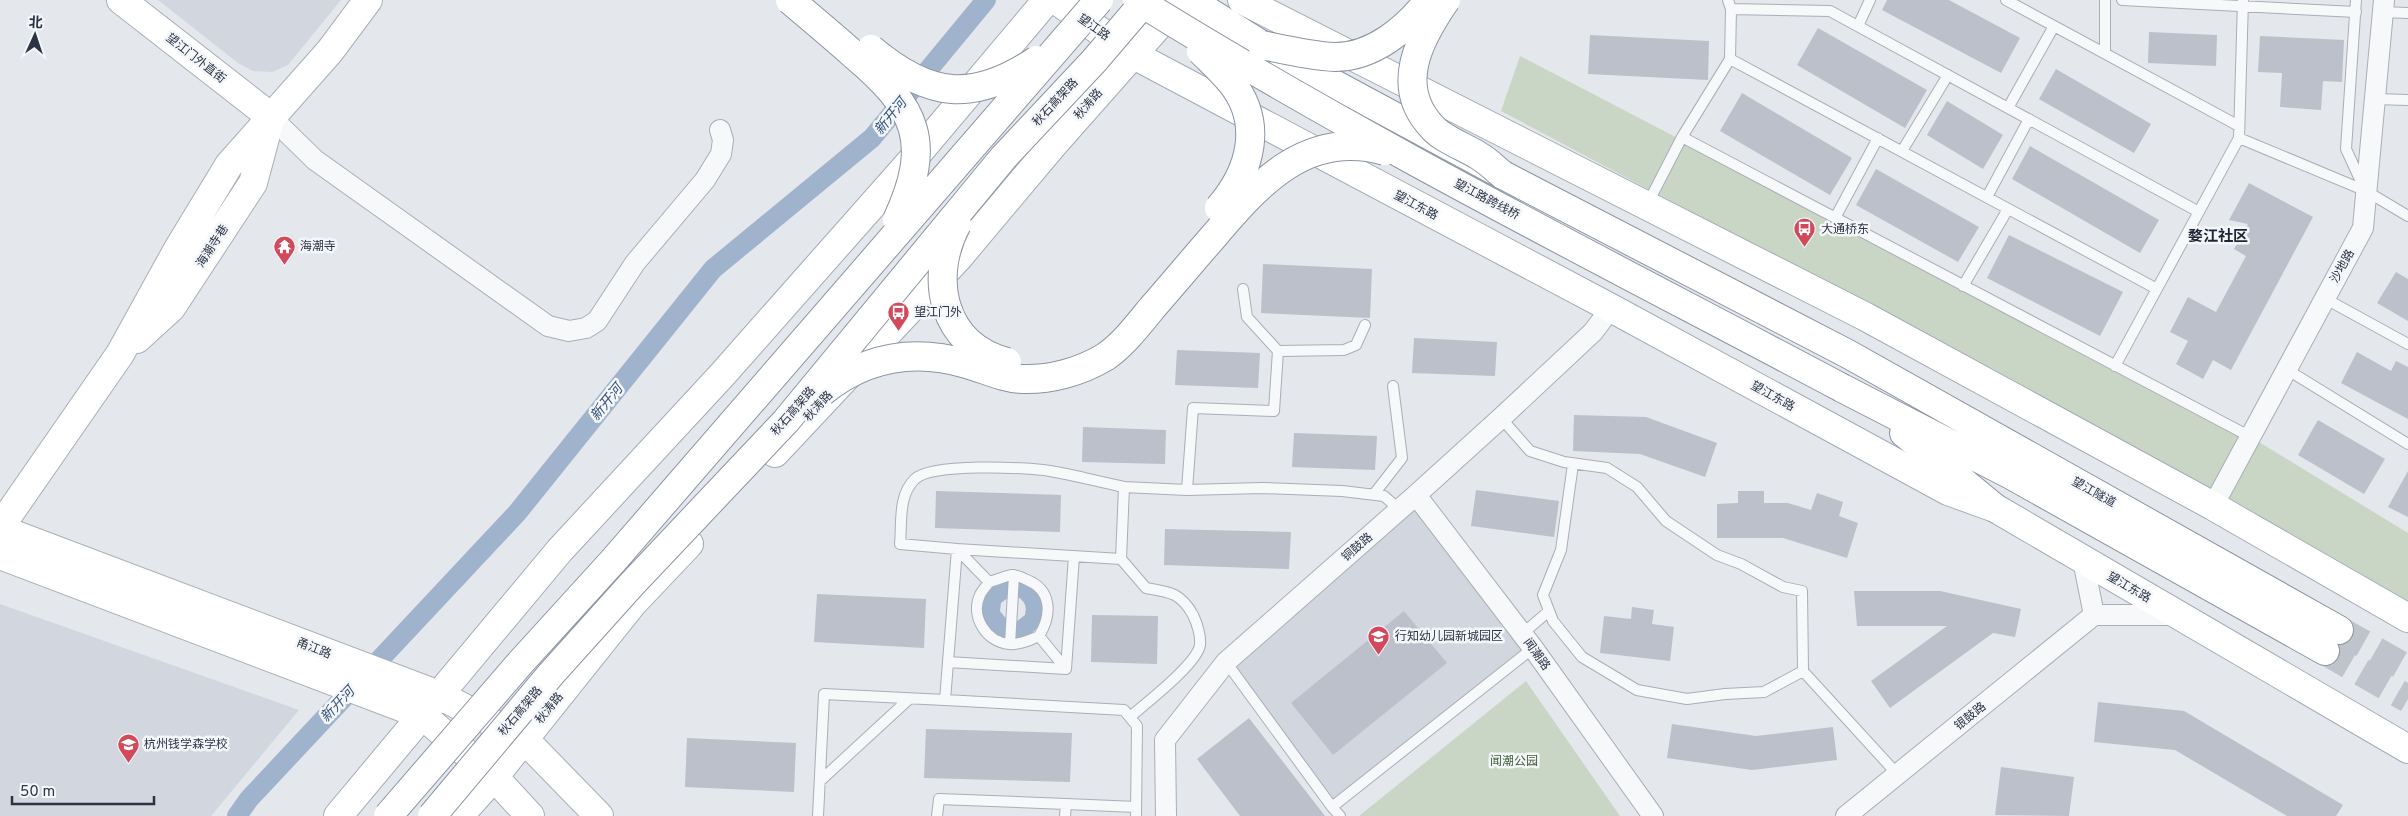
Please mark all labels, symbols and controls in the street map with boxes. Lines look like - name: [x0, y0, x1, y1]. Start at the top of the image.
- north arrow: [10, 10, 60, 60]
- street label: 望江路: [1074, 11, 1113, 45]
- text: 北: [28, 15, 43, 32]
- street label: 望江门外直街: [162, 30, 229, 87]
- street label: 秋石高架路: [1029, 75, 1082, 130]
- street label: 秋涛路: [1071, 86, 1107, 123]
- water label: 新开河: [871, 93, 913, 139]
- street label: 望江路跨线桥: [1451, 176, 1522, 224]
- street label: 望江东路: [1391, 188, 1440, 224]
- bus stop icon: 大通桥东: [1793, 217, 1817, 248]
- street label: 海潮寺巷: [193, 222, 233, 271]
- place label: 大通桥东: [1821, 222, 1869, 238]
- district label: 婺江社区: [2188, 227, 2248, 247]
- temple icon: 海潮寺: [272, 234, 296, 265]
- place label: 海潮寺: [300, 239, 336, 255]
- street label: 沙地路: [2327, 247, 2359, 286]
- bus stop icon: 望江门外: [886, 300, 910, 331]
- place label: 望江门外: [914, 305, 962, 321]
- street label: 望江东路: [1748, 378, 1797, 416]
- water label: 新开河: [587, 379, 629, 425]
- street label: 秋石高架路: [768, 384, 819, 440]
- street label: 秋涛路: [801, 388, 837, 425]
- street label: 望江隧道: [2069, 474, 2118, 512]
- street label: 铜鼓路: [1339, 530, 1376, 566]
- street label: 望江东路: [2104, 569, 2153, 607]
- school or university icon: 行知幼儿园新城园区: [1367, 624, 1391, 655]
- place label: 行知幼儿园新城园区: [1395, 629, 1503, 645]
- street label: 甬江路: [294, 635, 333, 663]
- street label: 闻潮路: [1519, 635, 1553, 674]
- water label: 新开河: [318, 682, 361, 726]
- street label: 秋石高架路: [495, 684, 546, 740]
- street label: 秋涛路: [532, 690, 567, 728]
- street label: 银鼓路: [1952, 699, 1990, 734]
- school or university icon: 杭州钱学森学校: [116, 732, 140, 763]
- place label: 杭州钱学森学校: [144, 737, 228, 753]
- park label: 闻潮公园: [1490, 754, 1538, 770]
- scale bar: [12, 774, 155, 806]
- text: 50 m: [20, 783, 55, 802]

